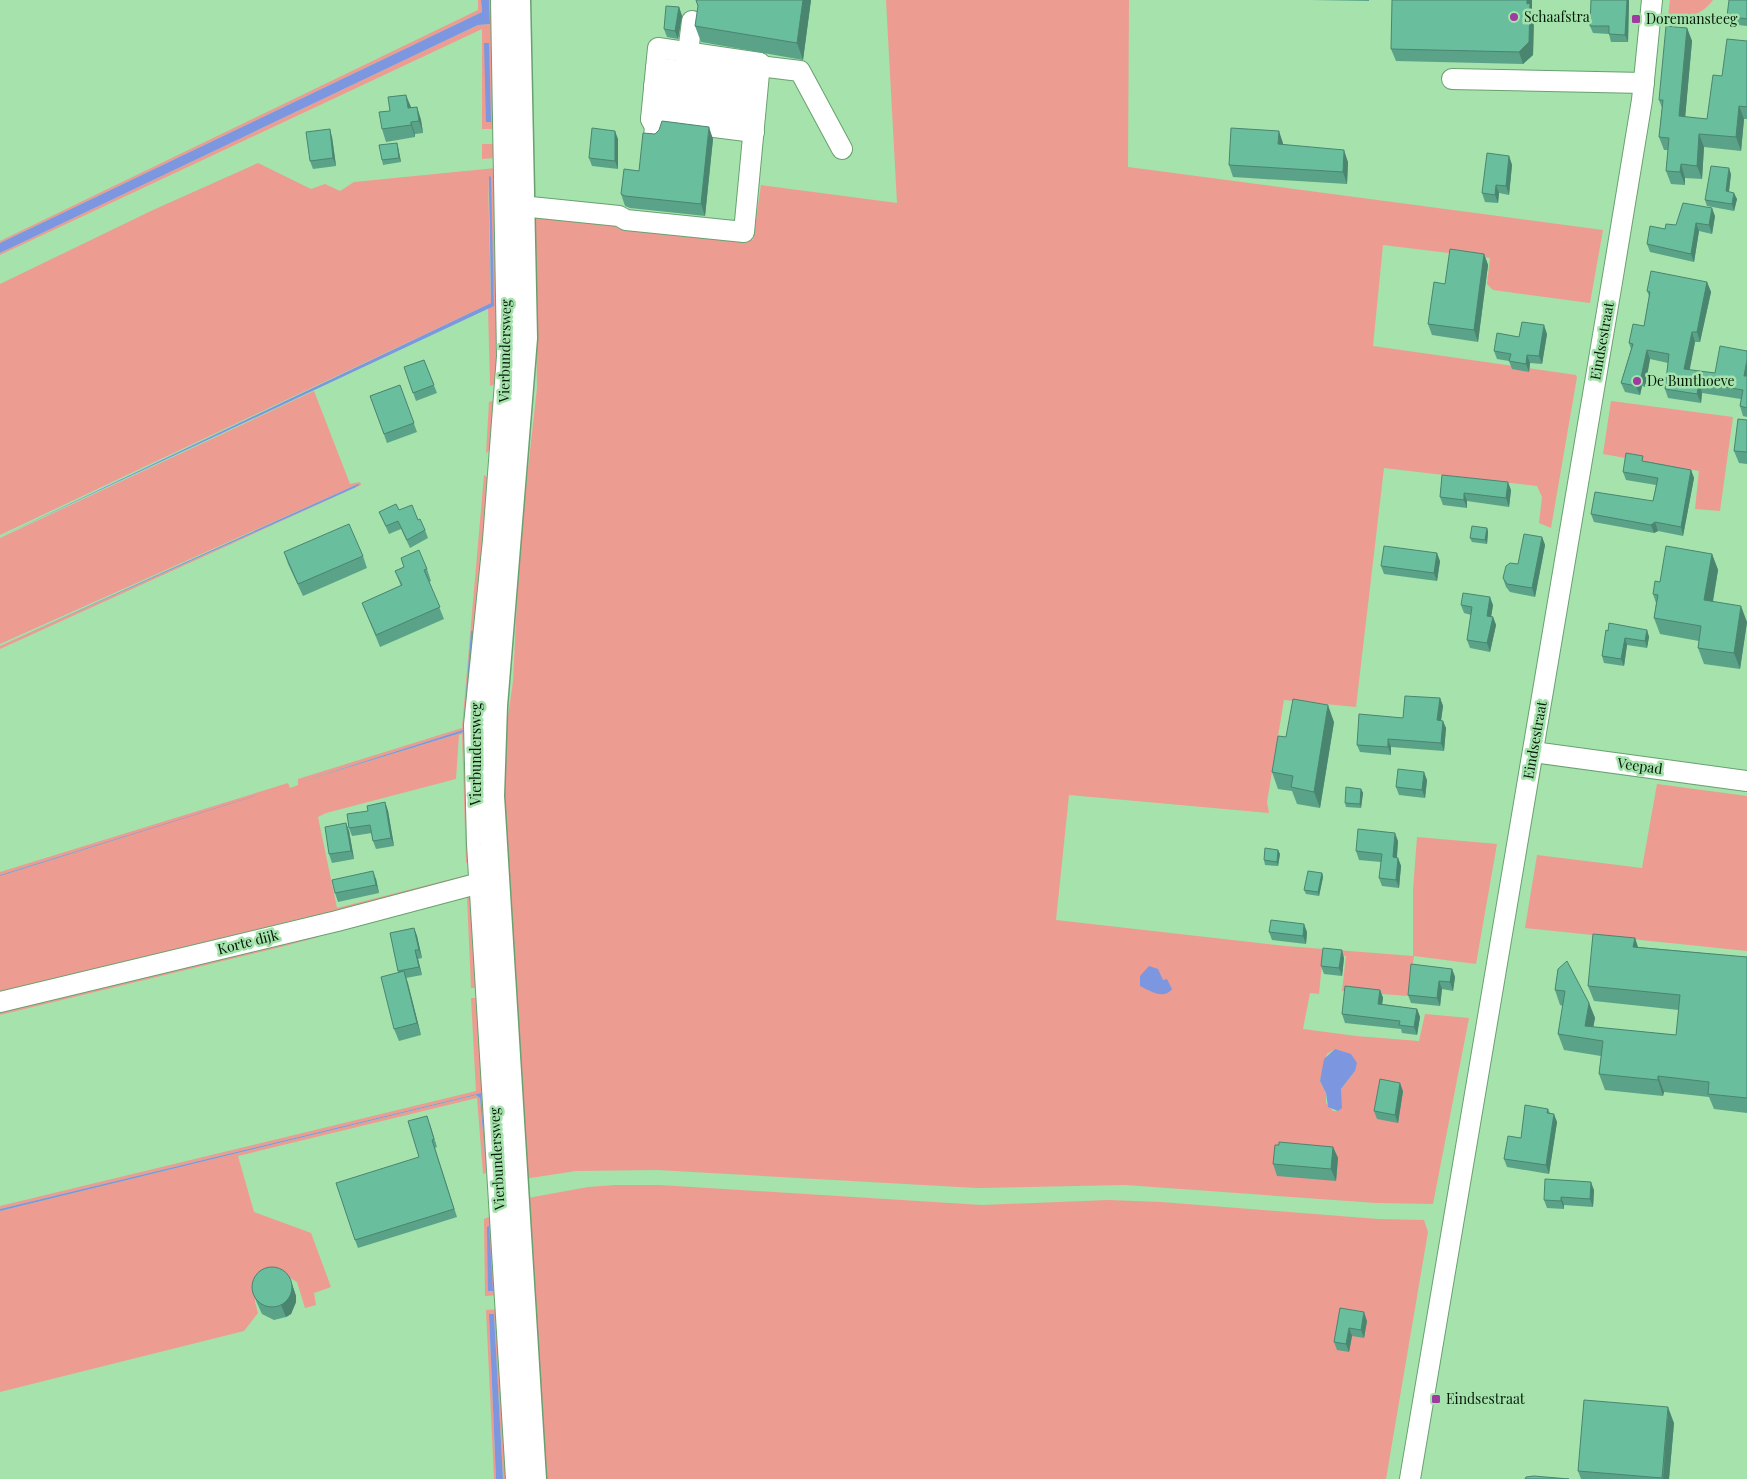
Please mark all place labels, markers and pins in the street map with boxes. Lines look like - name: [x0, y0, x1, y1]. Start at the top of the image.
- place label: Schaafstra: [1524, 7, 1590, 26]
- place label: Doremansteeg: [1646, 9, 1738, 28]
- marker: Schaafstra: [1508, 11, 1520, 23]
- marker: Doremansteeg: [1630, 13, 1642, 25]
- place label: De Bunthoeve: [1647, 371, 1735, 390]
- marker: De Bunthoeve: [1631, 375, 1643, 387]
- place label: Eindsestraat: [1446, 1389, 1526, 1408]
- marker: Eindsestraat: [1430, 1393, 1442, 1405]

